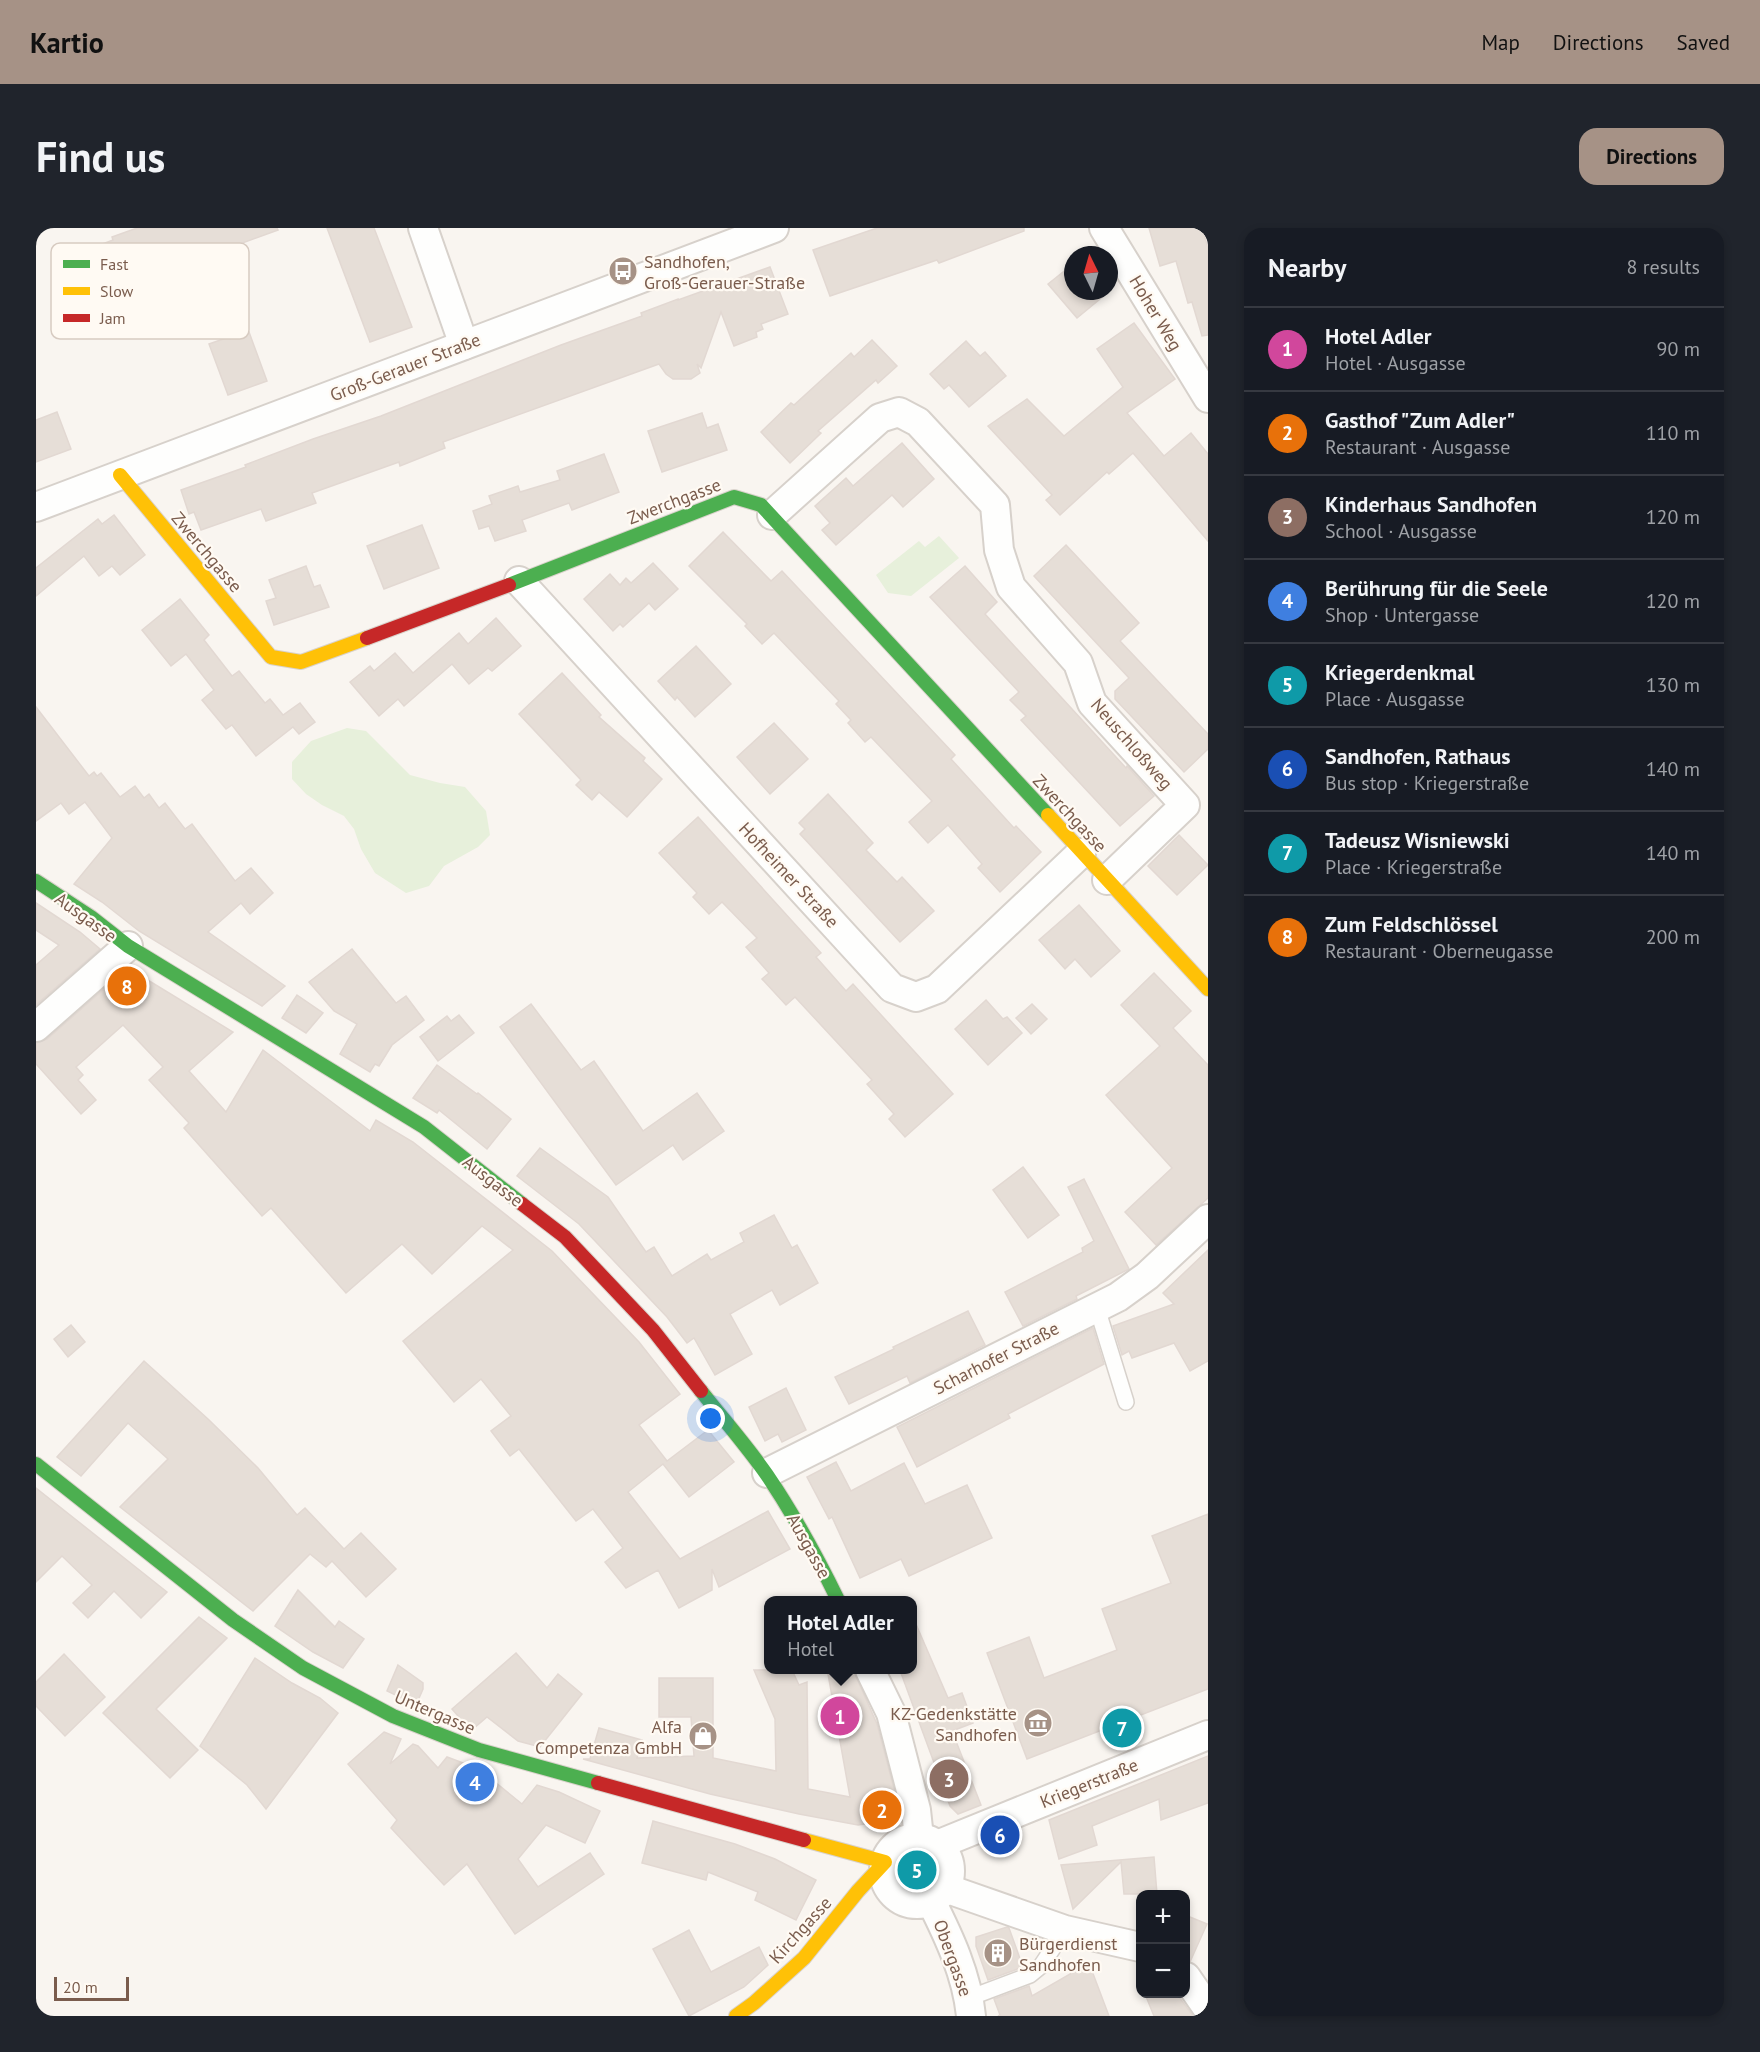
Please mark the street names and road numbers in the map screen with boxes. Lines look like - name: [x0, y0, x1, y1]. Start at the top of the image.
- street label: Hoher Weg: [1124, 271, 1188, 355]
- street label: Groß-Gerauer Straße: [326, 328, 484, 406]
- street label: Zwerchgasse: [624, 473, 724, 529]
- street label: Zwerchgasse: [167, 507, 247, 597]
- street label: Neuschloßweg: [1086, 694, 1178, 794]
- street label: Zwerchgasse: [1028, 769, 1112, 857]
- street label: Hofheimer Straße: [734, 817, 844, 933]
- street label: Ausgasse: [51, 887, 121, 947]
- street label: Ausgasse: [458, 1150, 528, 1212]
- street label: Scharhofer Straße: [929, 1316, 1063, 1400]
- street label: Ausgasse: [782, 1509, 836, 1583]
- street label: Untergasse: [391, 1685, 479, 1739]
- street label: Kriegerstraße: [1037, 1753, 1141, 1813]
- street label: Kirchgasse: [764, 1892, 836, 1968]
- street label: Obergasse: [928, 1916, 978, 2000]

